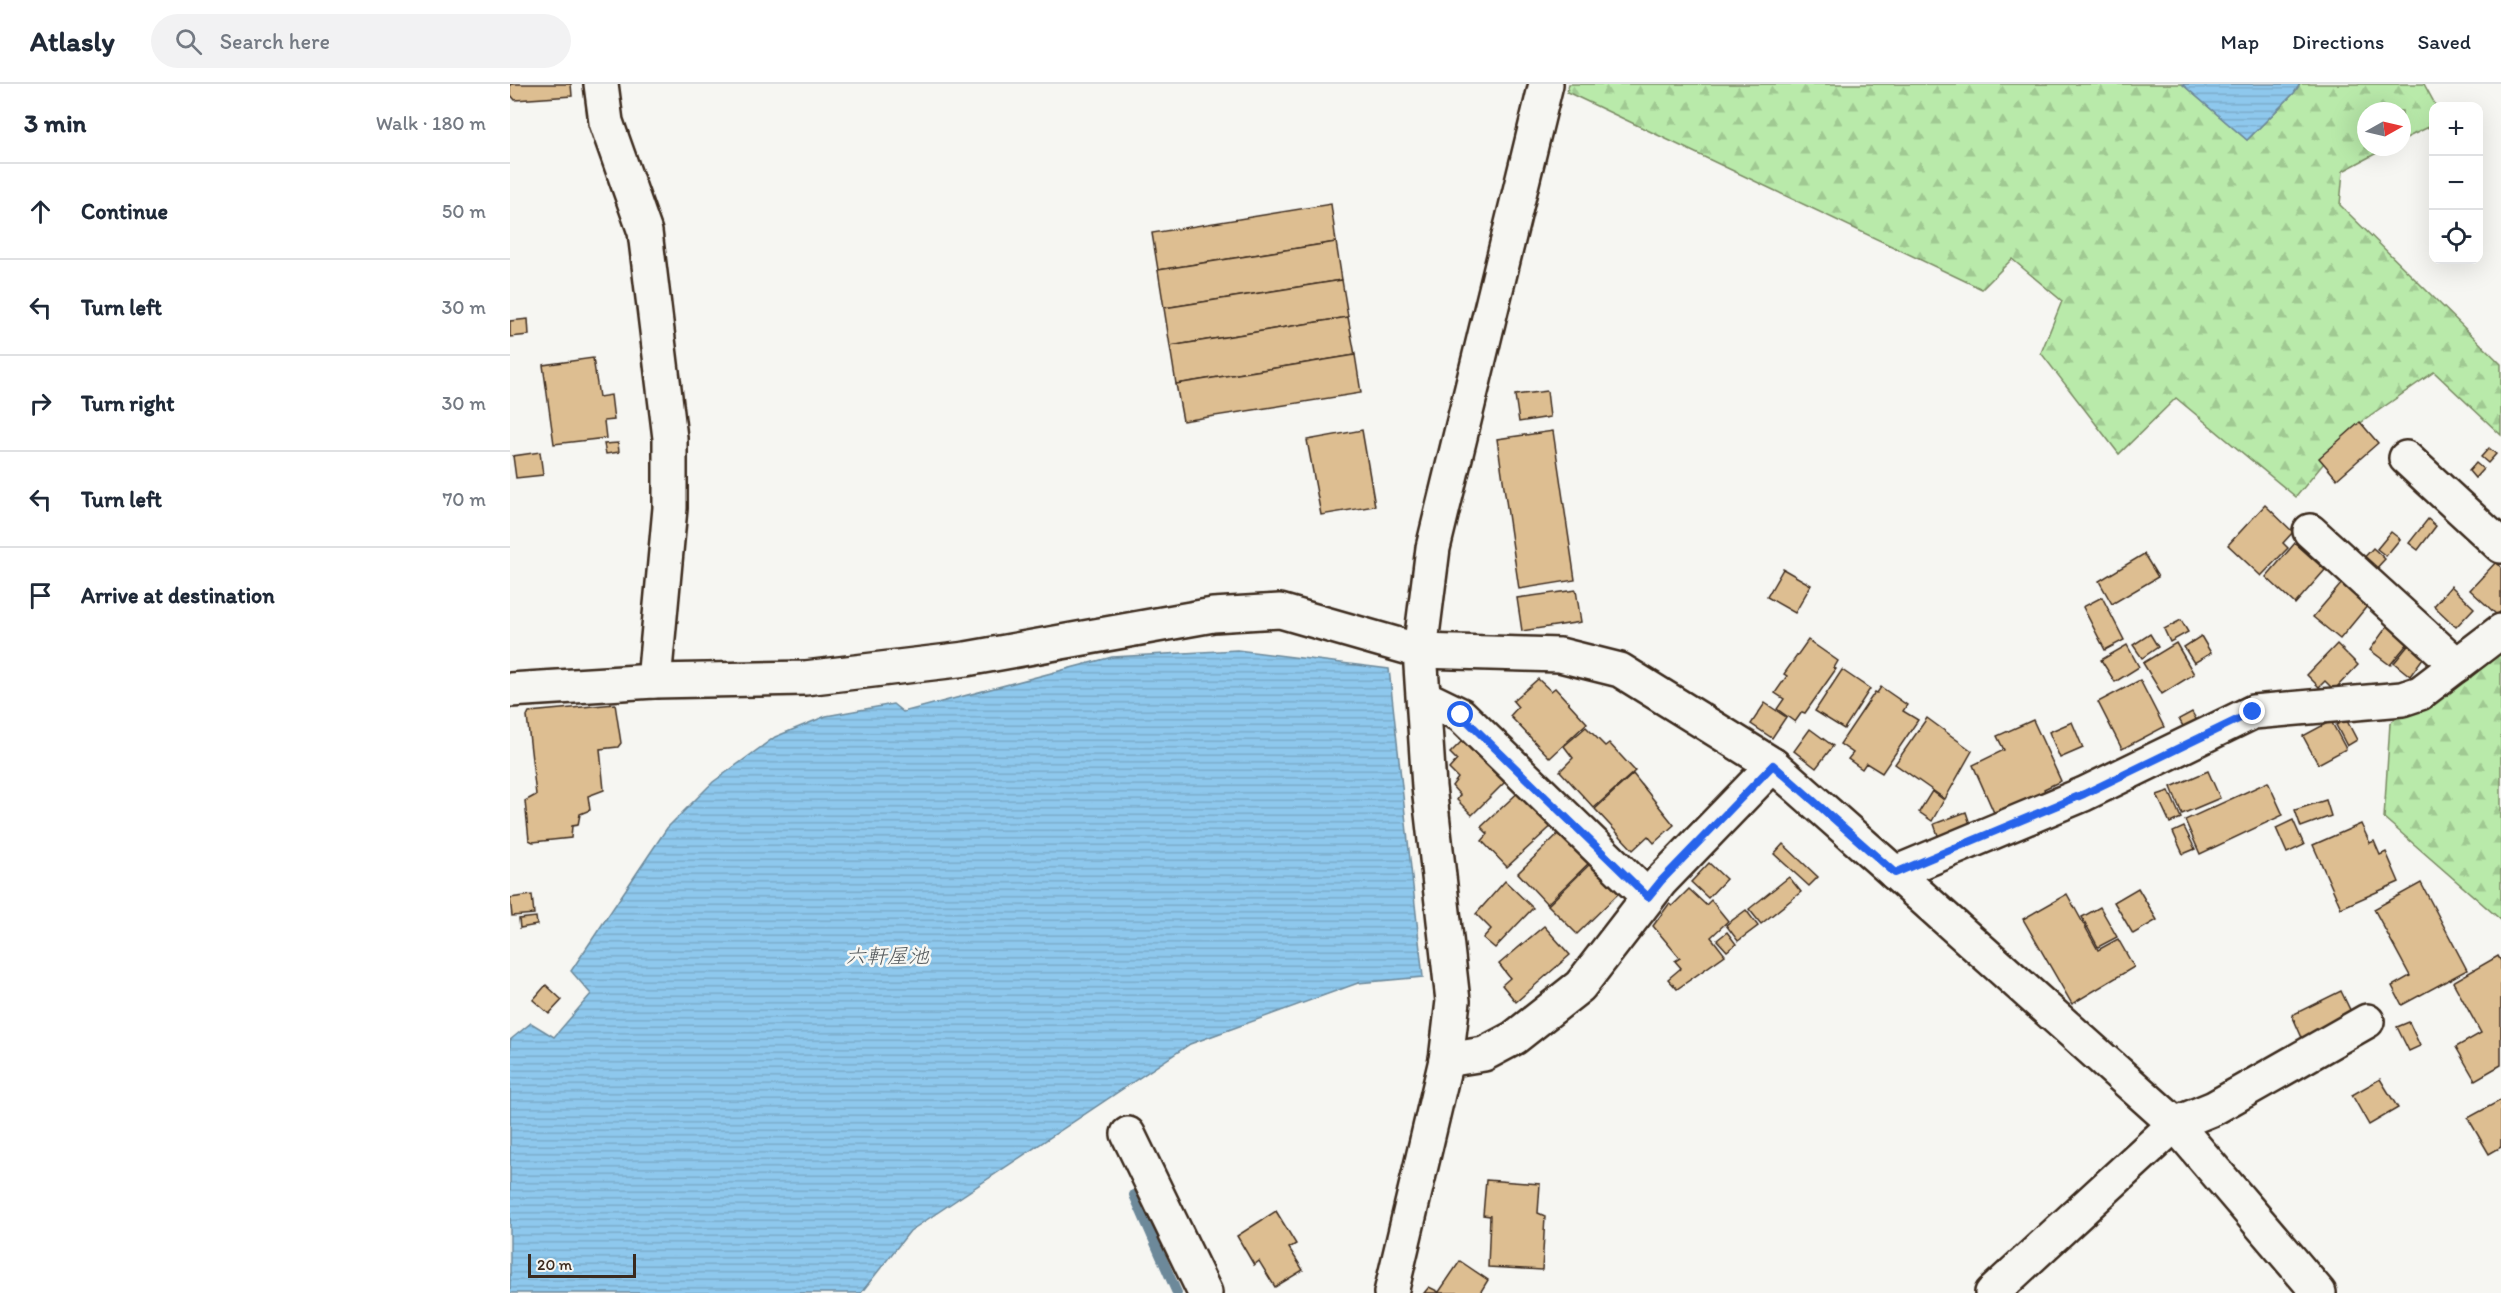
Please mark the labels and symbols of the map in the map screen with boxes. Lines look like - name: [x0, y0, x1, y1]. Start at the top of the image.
- north arrow: [2357, 102, 2411, 156]
- route end: [2239, 698, 2265, 724]
- route start: [1447, 701, 1473, 727]
- water label: 六軒屋池: [845, 943, 930, 968]
- scale bar: [528, 1251, 636, 1278]

